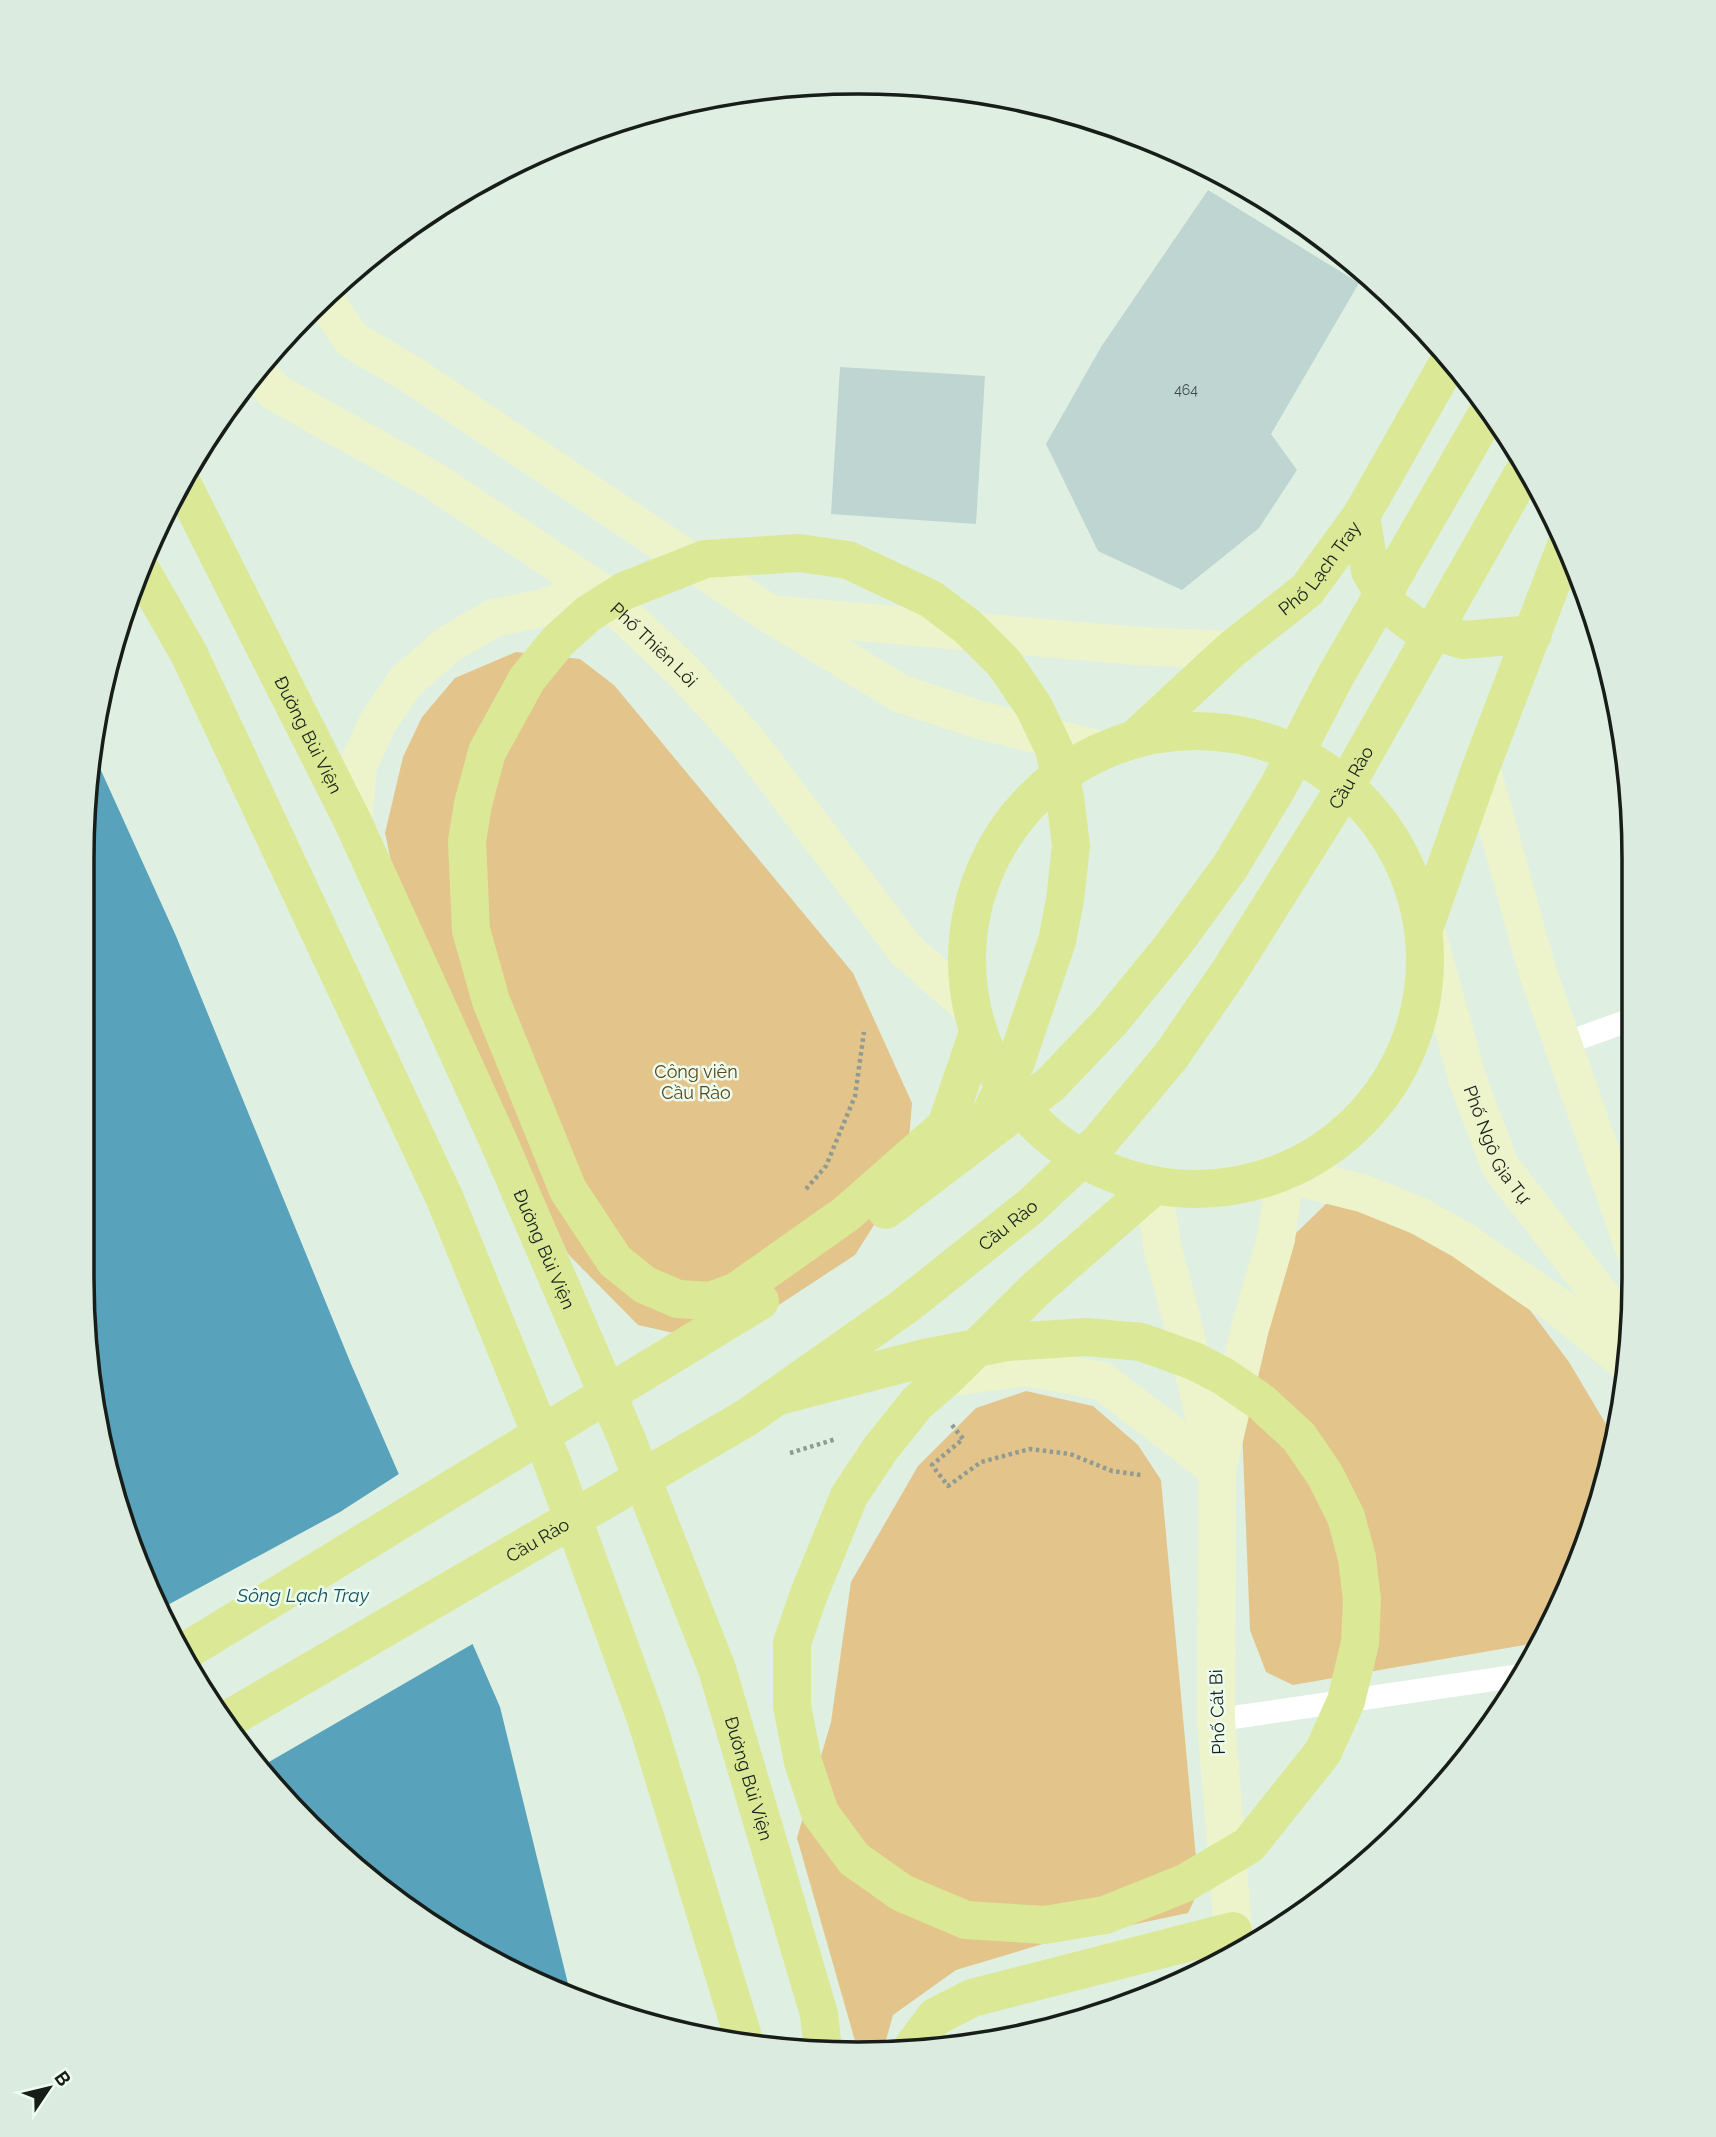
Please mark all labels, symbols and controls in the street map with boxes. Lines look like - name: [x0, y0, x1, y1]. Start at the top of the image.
- house number: 464: [1174, 382, 1198, 398]
- street label: Phố Lạch Tray: [1274, 517, 1364, 619]
- street label: Phố Thiên Lôi: [607, 598, 702, 691]
- street label: Đường Bùi Viện: [271, 672, 347, 797]
- street label: Cầu Rào: [1324, 742, 1377, 813]
- park label: Công viên Cầu Rào: [654, 1061, 738, 1103]
- street label: Phố Ngô Gia Tự: [1460, 1082, 1536, 1208]
- street label: Đường Bùi Viện: [510, 1186, 580, 1312]
- street label: Cầu Rào: [974, 1194, 1042, 1254]
- street label: Cầu Rào: [502, 1513, 573, 1566]
- water label: Sông Lạch Tray: [236, 1584, 370, 1606]
- street label: Phố Cát Bi: [1205, 1669, 1229, 1755]
- street label: Đường Bùi Viện: [721, 1714, 778, 1843]
- north arrow: [14, 2053, 84, 2123]
- text: B: [50, 2067, 76, 2090]

